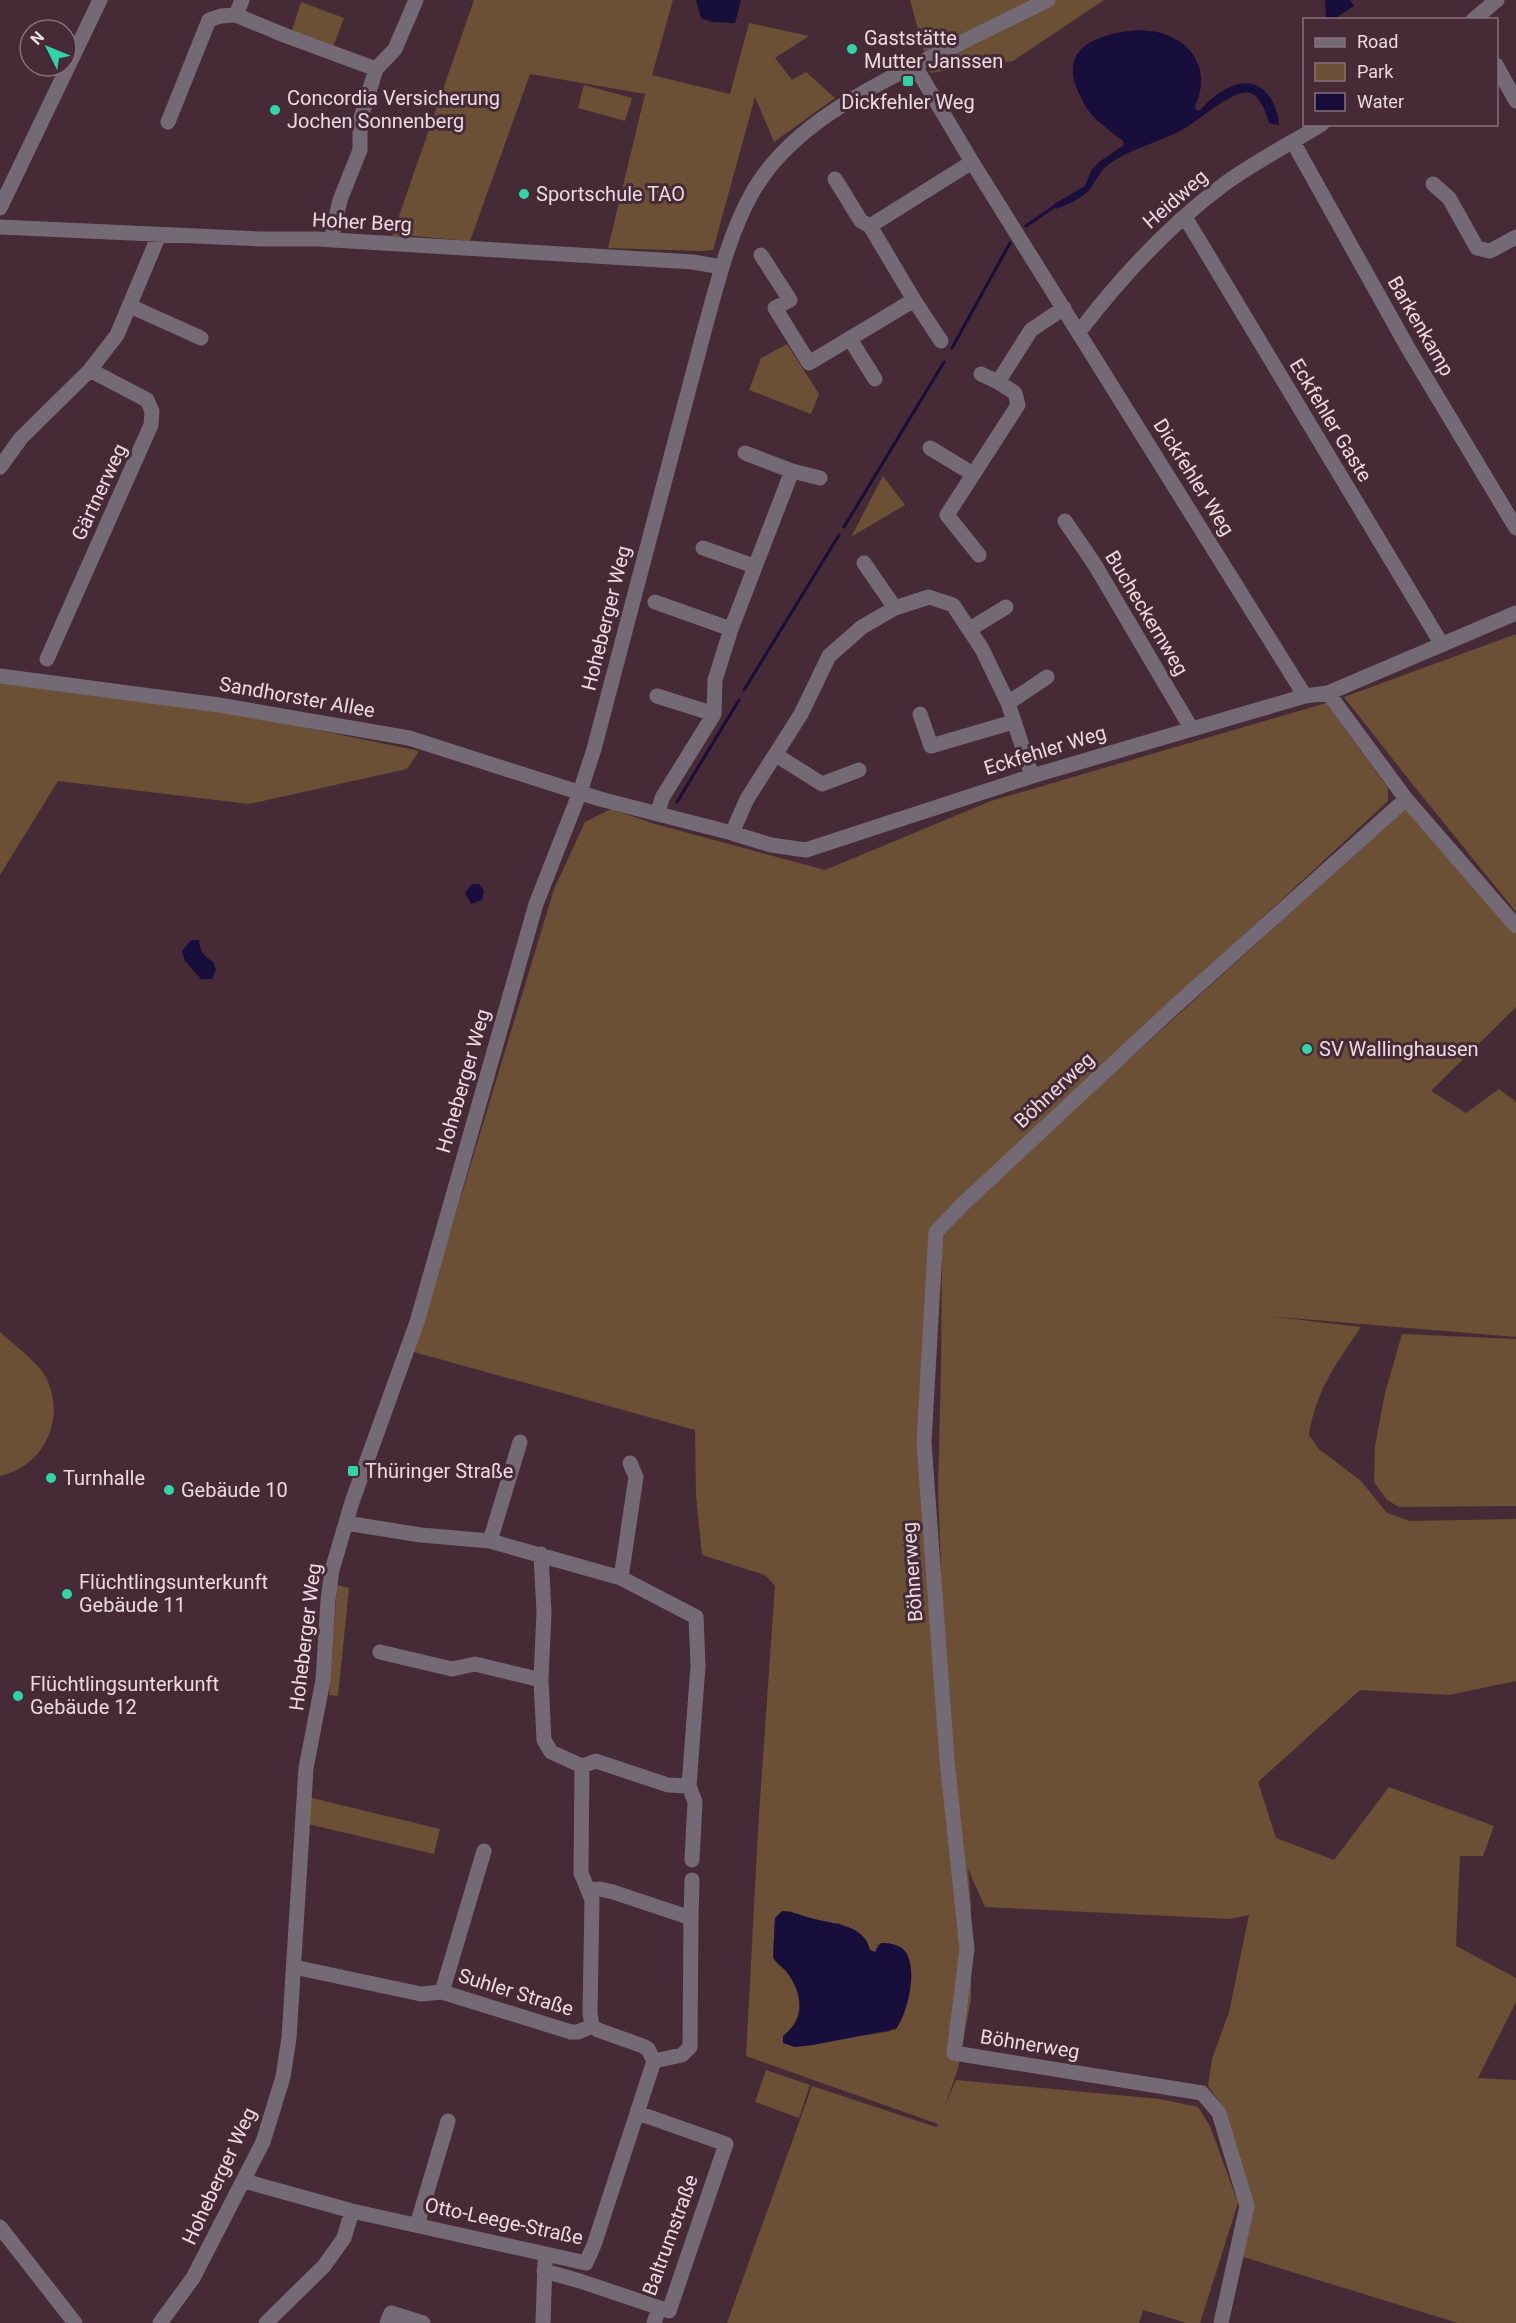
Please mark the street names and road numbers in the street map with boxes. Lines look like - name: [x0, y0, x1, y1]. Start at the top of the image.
- street label: Heidweg: [1138, 164, 1212, 234]
- street label: Hoher Berg: [311, 207, 413, 237]
- street label: Barkenkamp: [1383, 272, 1459, 380]
- street label: Eckfehler Gaste: [1285, 354, 1377, 486]
- street label: Dickfehler Weg: [1148, 414, 1240, 540]
- street label: Gärtnerweg: [66, 440, 132, 544]
- street label: Hoheberger Weg: [576, 543, 636, 693]
- street label: Bucheckernweg: [1100, 546, 1194, 680]
- street label: Sandhorster Allee: [217, 672, 377, 722]
- street label: Eckfehler Weg: [981, 720, 1109, 780]
- street label: Hoheberger Weg: [431, 1006, 495, 1156]
- street label: Böhnerweg: [1009, 1047, 1099, 1133]
- street label: Böhnerweg: [897, 1521, 927, 1623]
- street label: Hoheberger Weg: [284, 1562, 326, 1712]
- street label: Suhler Straße: [455, 1963, 577, 2021]
- street label: Böhnerweg: [979, 2024, 1081, 2064]
- street label: Hoheberger Weg: [177, 2104, 261, 2248]
- street label: Baltrumstraße: [637, 2171, 703, 2299]
- street label: Otto-Leege-Straße: [423, 2193, 585, 2249]

